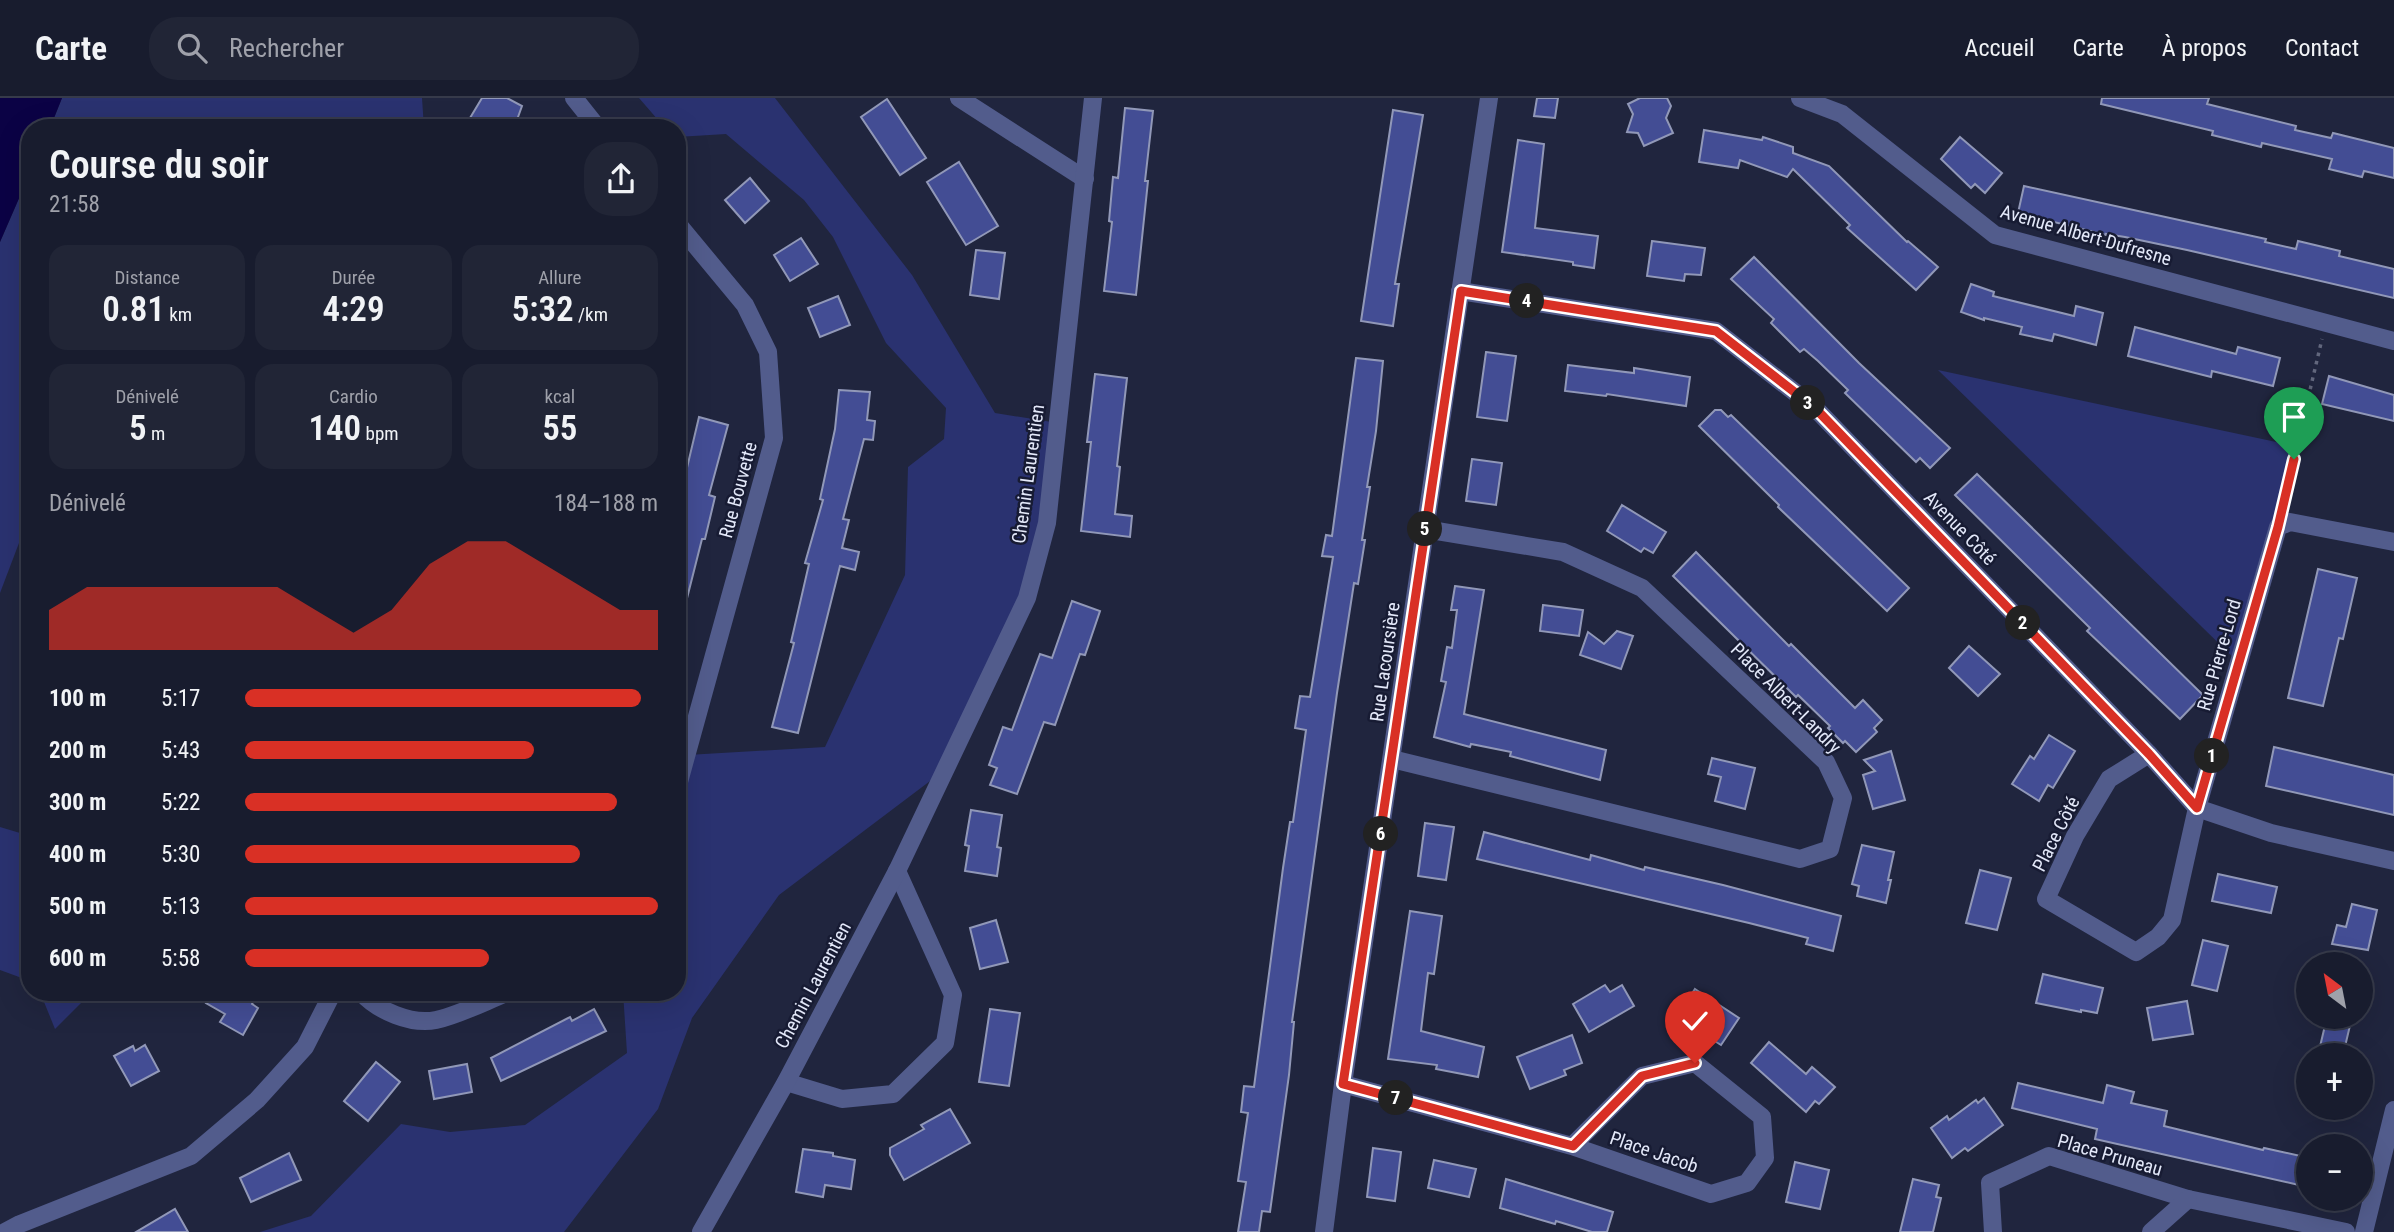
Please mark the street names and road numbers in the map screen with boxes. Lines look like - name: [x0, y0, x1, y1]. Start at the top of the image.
- street label: Avenue Albert-Dufresne: [1998, 200, 2174, 270]
- street label: Chemin Laurentien: [1007, 403, 1049, 545]
- street label: Rue Bouvette: [714, 439, 762, 541]
- street label: Avenue Côté: [1919, 486, 2001, 570]
- street label: Rue Pierre-Lord: [2192, 597, 2246, 713]
- street label: Rue Lacoursière: [1365, 601, 1405, 723]
- street label: Place Albert-Landry: [1726, 638, 1846, 758]
- street label: Place Côté: [2027, 793, 2085, 875]
- street label: Chemin Laurentien: [770, 918, 856, 1052]
- street label: Place Jacob: [1607, 1126, 1701, 1178]
- street label: Place Pruneau: [2055, 1129, 2165, 1181]

